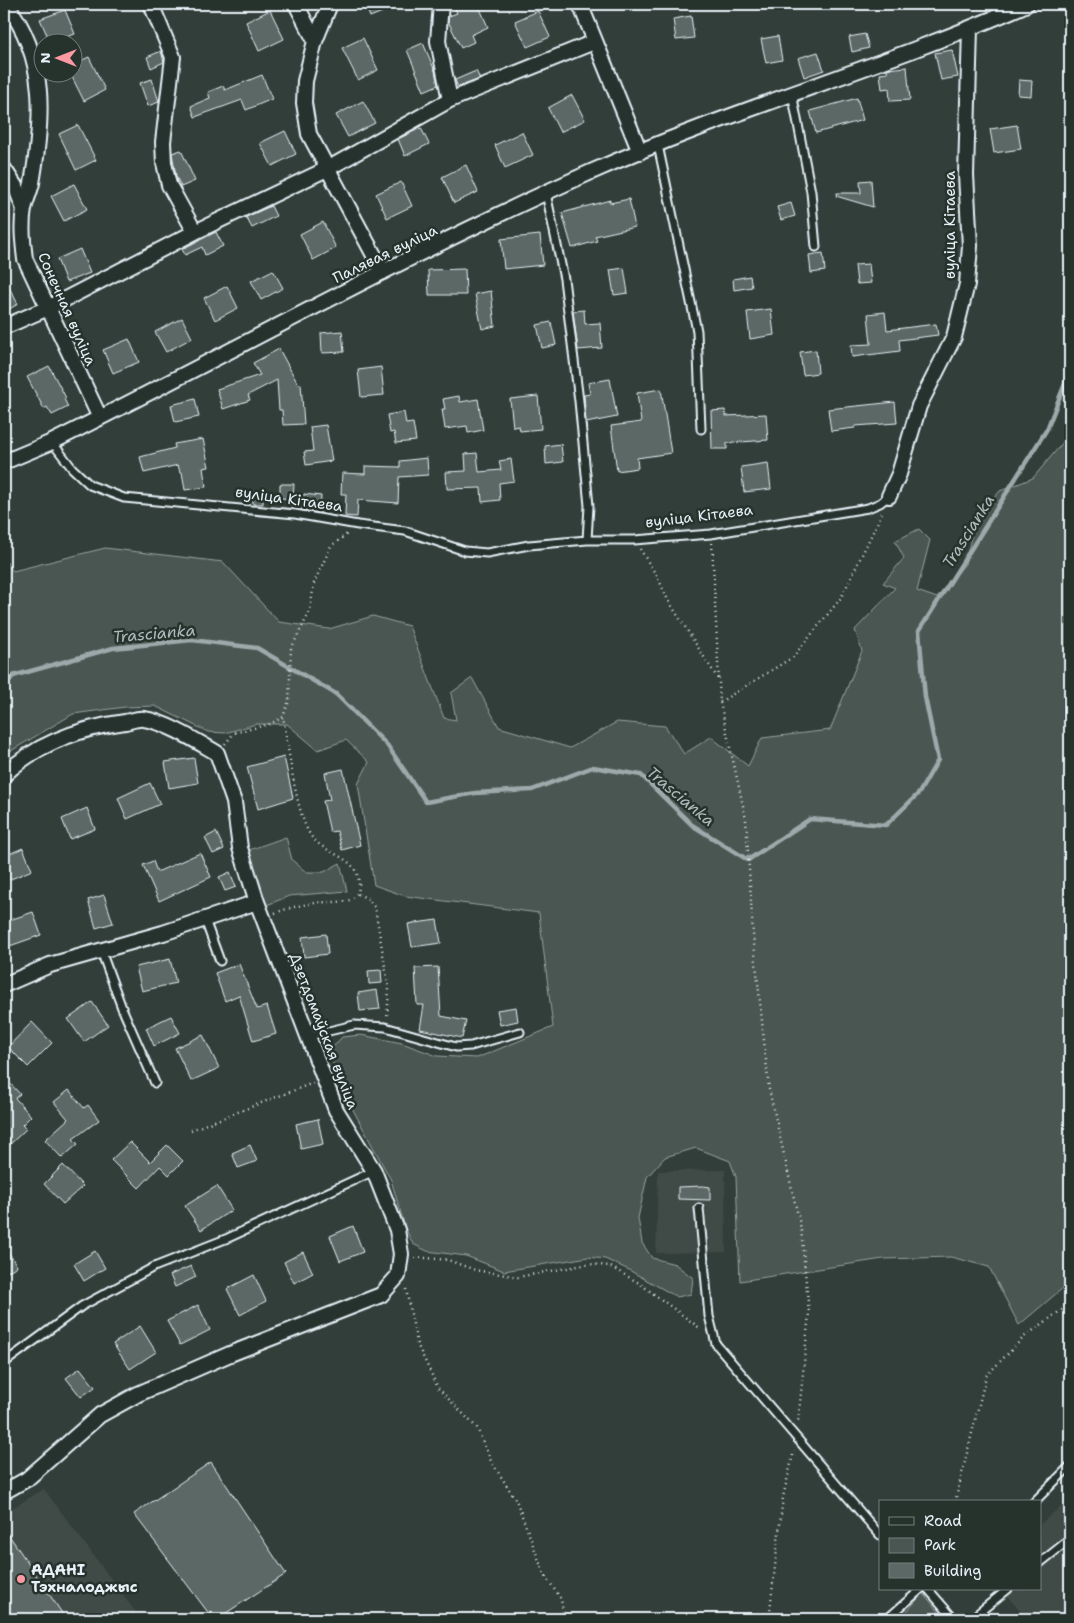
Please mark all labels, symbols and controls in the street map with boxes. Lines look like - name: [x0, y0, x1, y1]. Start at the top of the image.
- north arrow: [32, 32, 82, 82]
- text: N: [36, 52, 54, 64]
- street label: вуліца Кітаева: [940, 170, 960, 279]
- street label: Палявая вуліца: [329, 220, 441, 288]
- street label: Сонечная вуліца: [33, 249, 101, 369]
- street label: вуліца Кітаева: [234, 482, 345, 517]
- water label: Trascianka: [938, 490, 999, 572]
- street label: вуліца Кітаева: [644, 499, 755, 533]
- water label: Trascianka: [112, 619, 196, 648]
- water label: Trascianka: [642, 762, 719, 831]
- street label: Дзетдомаўская вуліца: [285, 950, 363, 1113]
- legend: [879, 1500, 1042, 1590]
- text: Road: [924, 1511, 962, 1531]
- text: Park: [924, 1535, 956, 1555]
- place label: АДАНІ Тэхналоджыс: [31, 1560, 138, 1597]
- text: Building: [924, 1561, 981, 1581]
- marker: АДАНІ Тэхналоджыс: [15, 1573, 27, 1585]

